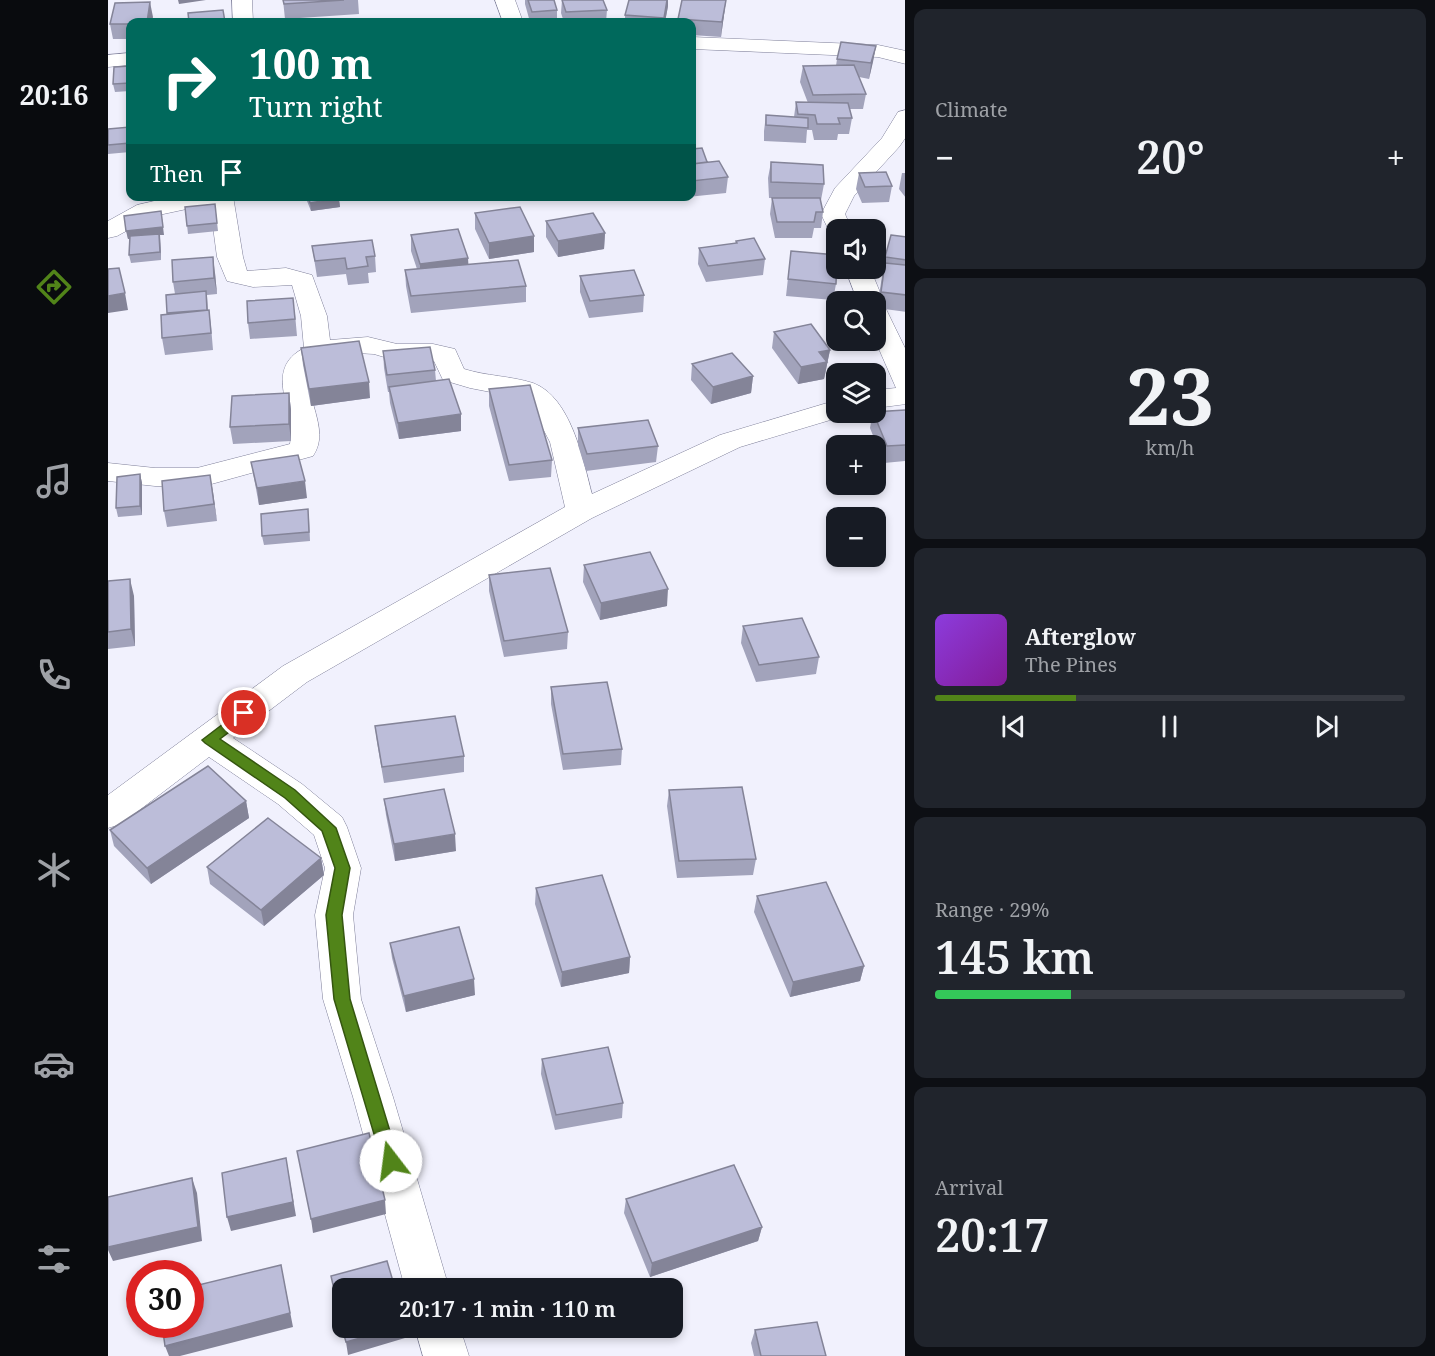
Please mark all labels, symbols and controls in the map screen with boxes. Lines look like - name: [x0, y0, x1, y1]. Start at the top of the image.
- text: 100 m: [249, 34, 373, 91]
- icon: right: [150, 42, 228, 120]
- text: 20:16: [19, 76, 89, 113]
- text: Turn right: [249, 88, 382, 125]
- text: Climate: [935, 96, 1008, 123]
- text: 20°: [1136, 126, 1205, 187]
- text: −: [935, 135, 954, 180]
- text: +: [1387, 135, 1405, 180]
- icon: arrive: [215, 156, 248, 189]
- text: Then: [150, 158, 203, 188]
- map controls: [826, 219, 886, 567]
- button: sound: [826, 219, 886, 279]
- icon: directions: [33, 266, 75, 308]
- button: search: [826, 291, 886, 351]
- text: 23: [1126, 342, 1214, 448]
- button: layers: [826, 363, 886, 423]
- text: km/h: [1145, 434, 1195, 461]
- button: +: [826, 435, 886, 495]
- icon: music: [33, 460, 75, 502]
- button: −: [826, 507, 886, 567]
- text: Afterglow: [1025, 621, 1136, 651]
- text: The Pines: [1025, 651, 1117, 678]
- icon: phone: [33, 654, 75, 696]
- pin: [218, 687, 269, 738]
- icon: arrive: [227, 696, 260, 729]
- icon: previous: [997, 710, 1030, 743]
- icon: pause: [1153, 710, 1186, 743]
- icon: next: [1310, 710, 1343, 743]
- icon: climate: [33, 849, 75, 891]
- text: Range · 29%: [935, 896, 1049, 923]
- text: 145 km: [935, 926, 1094, 987]
- icon: car: [33, 1043, 75, 1085]
- position arrow: [359, 1129, 423, 1193]
- text: Arrival: [935, 1174, 1003, 1201]
- text: 20:17: [935, 1204, 1050, 1265]
- icon: filters: [33, 1238, 75, 1280]
- speed limit sign: 30: [126, 1260, 204, 1338]
- text: 20:17 · 1 min · 110 m: [399, 1293, 616, 1323]

